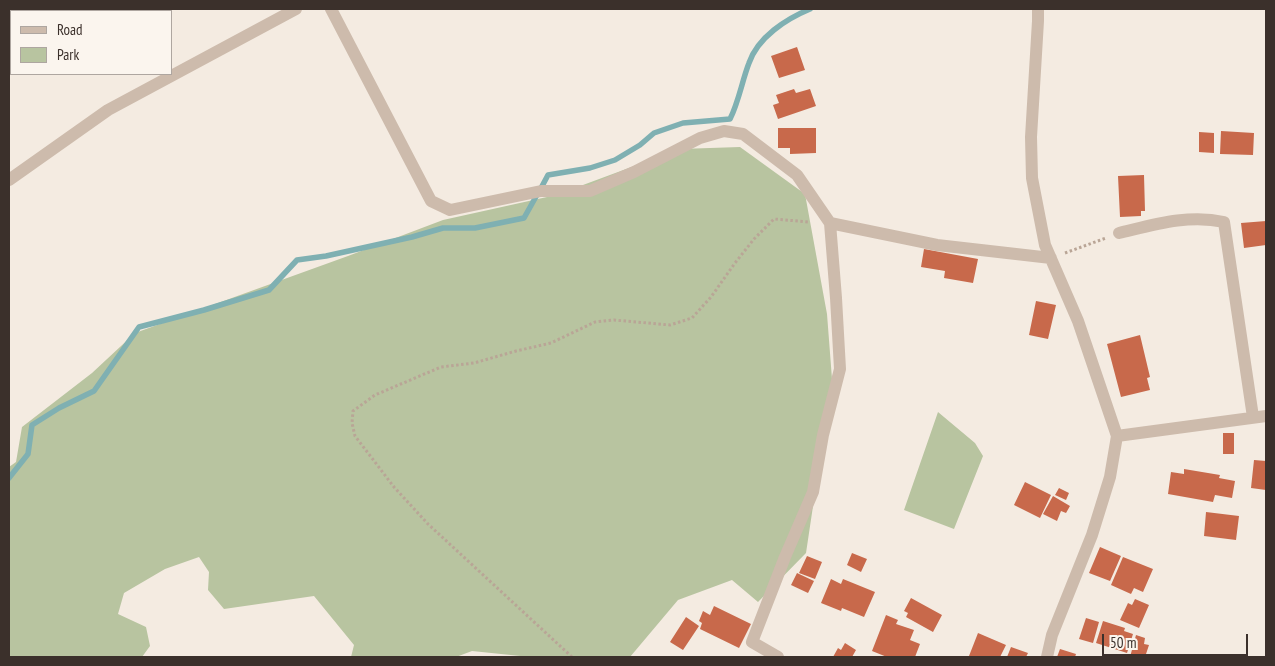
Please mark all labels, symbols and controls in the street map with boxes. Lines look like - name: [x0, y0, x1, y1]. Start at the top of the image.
- legend: [10, 10, 172, 75]
- text: Road: [57, 20, 83, 39]
- text: Park: [57, 45, 79, 64]
- scale bar: [1105, 624, 1251, 656]
- text: 50 m: [1110, 633, 1136, 652]

